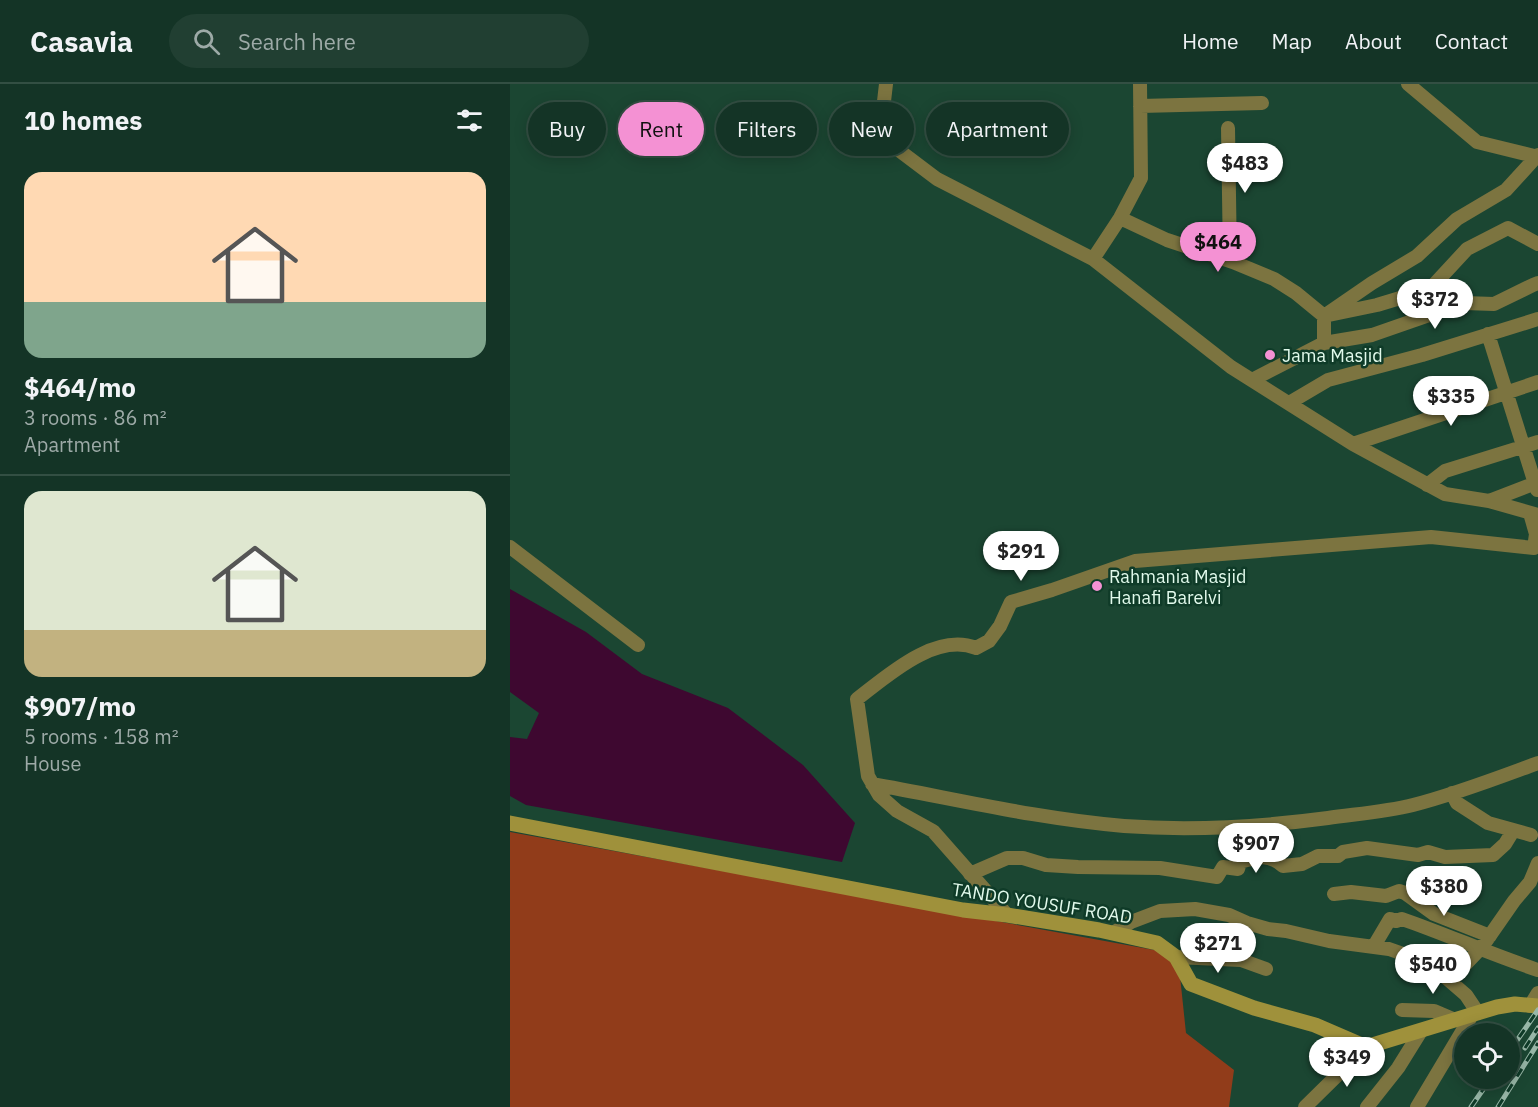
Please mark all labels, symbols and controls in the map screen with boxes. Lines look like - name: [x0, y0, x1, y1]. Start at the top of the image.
- search box: [169, 14, 589, 68]
- text: Casavia: [30, 23, 133, 60]
- icon: search: [190, 25, 223, 58]
- text: Search here: [238, 27, 356, 56]
- text: Home: [1182, 27, 1239, 55]
- text: Map: [1272, 27, 1312, 55]
- text: About: [1345, 27, 1402, 55]
- text: Contact: [1435, 27, 1508, 55]
- chip: Buy: [528, 102, 606, 156]
- chip: Rent: [618, 102, 704, 156]
- chip: Filters: [716, 102, 817, 156]
- chip: New: [829, 102, 914, 156]
- chip: Apartment: [926, 102, 1069, 156]
- text: 10 homes: [24, 103, 142, 137]
- icon: filters: [453, 104, 486, 137]
- pin: $483: [1209, 143, 1281, 194]
- text: $483: [1221, 149, 1269, 176]
- icon: home: [201, 211, 309, 319]
- pin: $464: [1182, 222, 1254, 273]
- text: $464: [1194, 228, 1242, 255]
- pin: $372: [1399, 279, 1471, 330]
- text: $372: [1411, 285, 1459, 312]
- place label: Jama Masjid: [1282, 344, 1383, 367]
- marker: Jama Masjid: [1263, 348, 1277, 362]
- text: $464/mo: [24, 370, 136, 404]
- pin: $335: [1415, 376, 1487, 427]
- text: $335: [1427, 382, 1475, 409]
- text: 3 rooms · 86 m²: [24, 404, 167, 431]
- text: Apartment: [24, 431, 120, 458]
- icon: home: [201, 530, 309, 638]
- pin: $291: [985, 531, 1057, 582]
- text: $291: [997, 537, 1045, 564]
- place label: Rahmania Masjid Hanafi Barelvi: [1109, 565, 1247, 609]
- marker: Rahmania Masjid Hanafi Barelvi: [1090, 579, 1104, 593]
- text: $907/mo: [24, 689, 136, 723]
- text: 5 rooms · 158 m²: [24, 723, 179, 750]
- text: House: [24, 750, 81, 777]
- pin: $907: [1220, 823, 1292, 874]
- text: $907: [1232, 829, 1280, 856]
- pin: $380: [1408, 866, 1480, 917]
- text: $380: [1420, 872, 1468, 899]
- street label: TANDO YOUSUF ROAD: [950, 877, 1134, 929]
- pin: $271: [1182, 923, 1254, 974]
- text: $271: [1194, 929, 1242, 956]
- pin: $540: [1397, 944, 1469, 995]
- text: $540: [1409, 950, 1457, 977]
- map controls: [1454, 1023, 1520, 1089]
- button: locate: [1454, 1023, 1520, 1089]
- pin: $349: [1311, 1037, 1383, 1088]
- text: $349: [1323, 1043, 1371, 1070]

